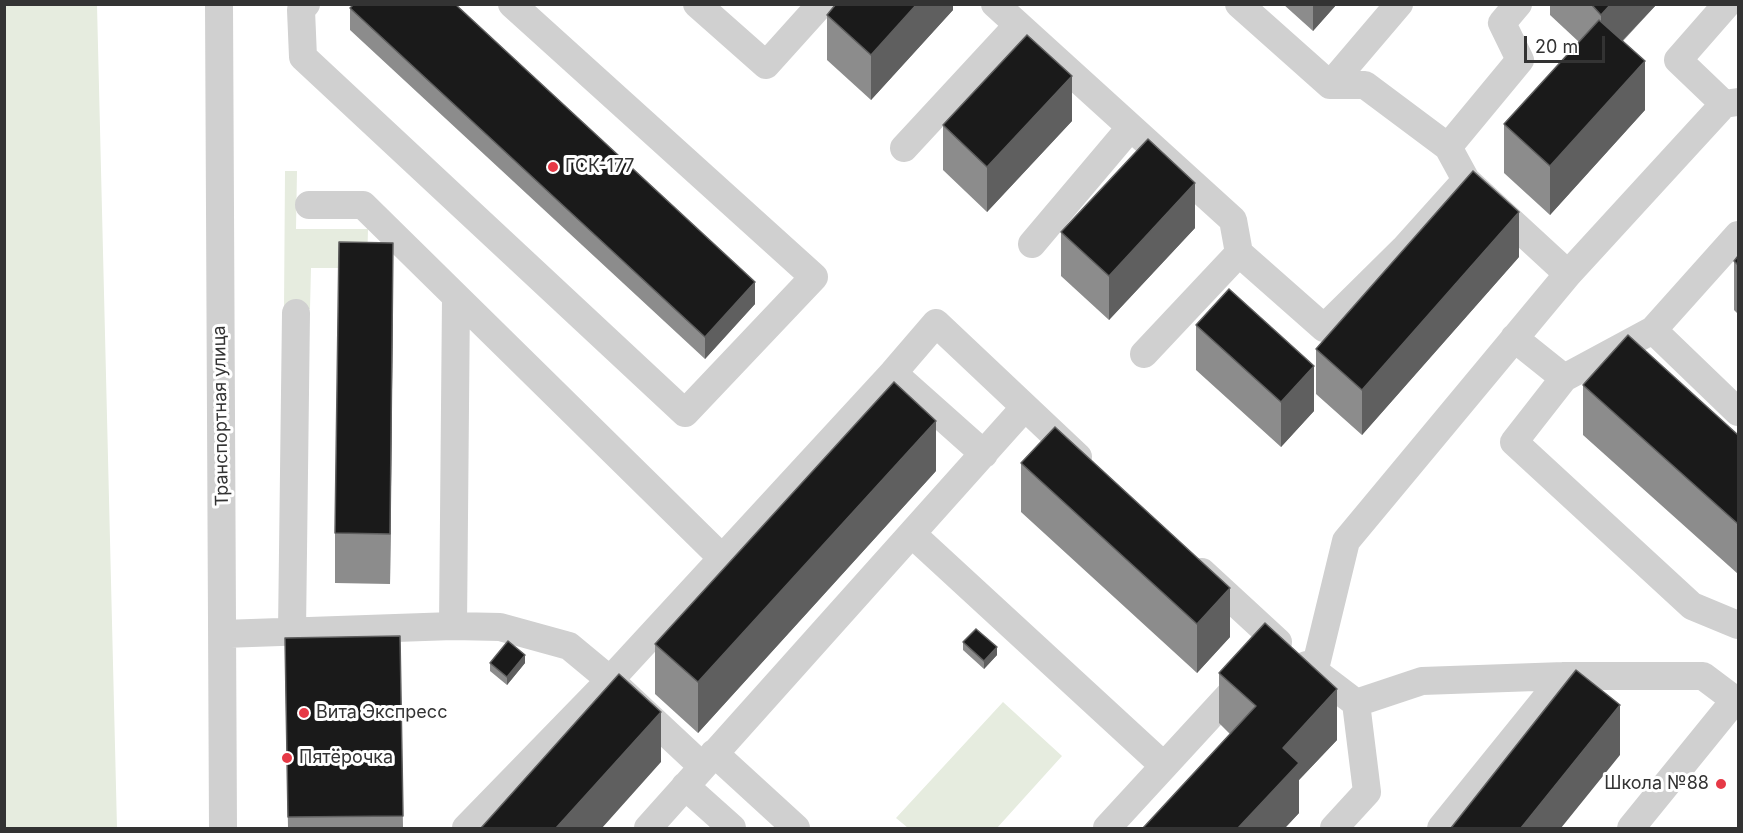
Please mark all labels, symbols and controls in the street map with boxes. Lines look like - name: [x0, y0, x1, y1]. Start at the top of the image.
- scale bar: [1527, 24, 1608, 62]
- text: 20 m: [1535, 36, 1578, 57]
- place label: ГСК-177: [565, 156, 635, 178]
- marker: ГСК-177: [546, 160, 560, 174]
- street label: Транспортная улица: [209, 325, 233, 507]
- place label: Вита Экспресс: [316, 702, 447, 724]
- marker: Вита Экспресс: [297, 706, 311, 720]
- place label: Пятёрочка: [299, 747, 393, 769]
- marker: Пятёрочка: [280, 751, 294, 765]
- place label: Школа №88: [1604, 773, 1709, 795]
- marker: Школа №88: [1714, 777, 1728, 791]

